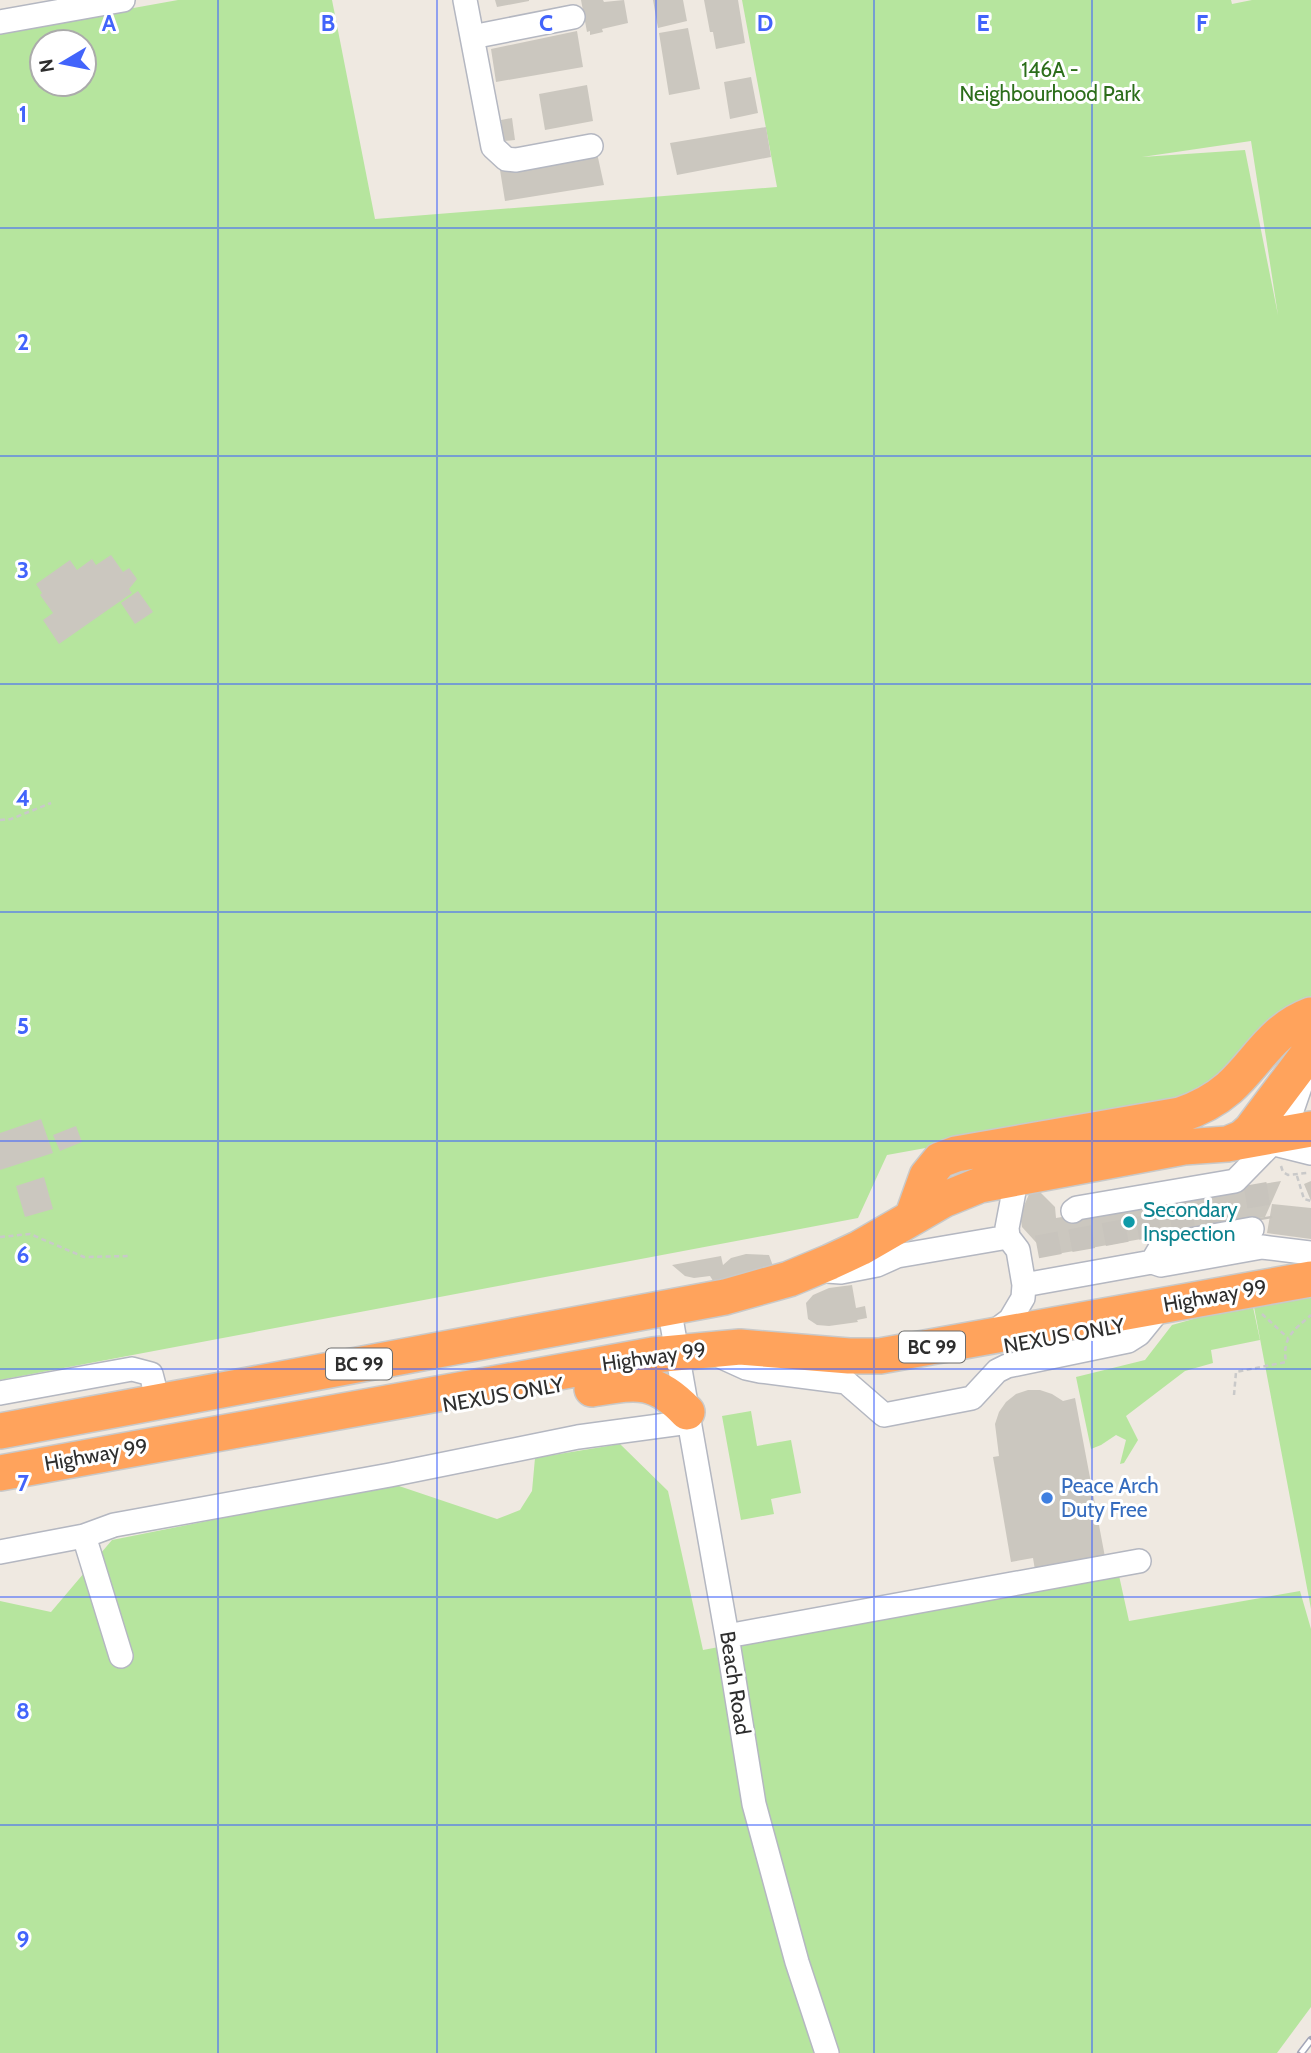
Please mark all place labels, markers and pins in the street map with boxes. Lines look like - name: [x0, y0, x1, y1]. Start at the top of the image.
- place label: Secondary Inspection: [1143, 1197, 1238, 1246]
- marker: Secondary Inspection: [1121, 1214, 1137, 1230]
- place label: Peace Arch Duty Free: [1061, 1473, 1159, 1522]
- marker: Peace Arch Duty Free: [1039, 1490, 1055, 1506]

